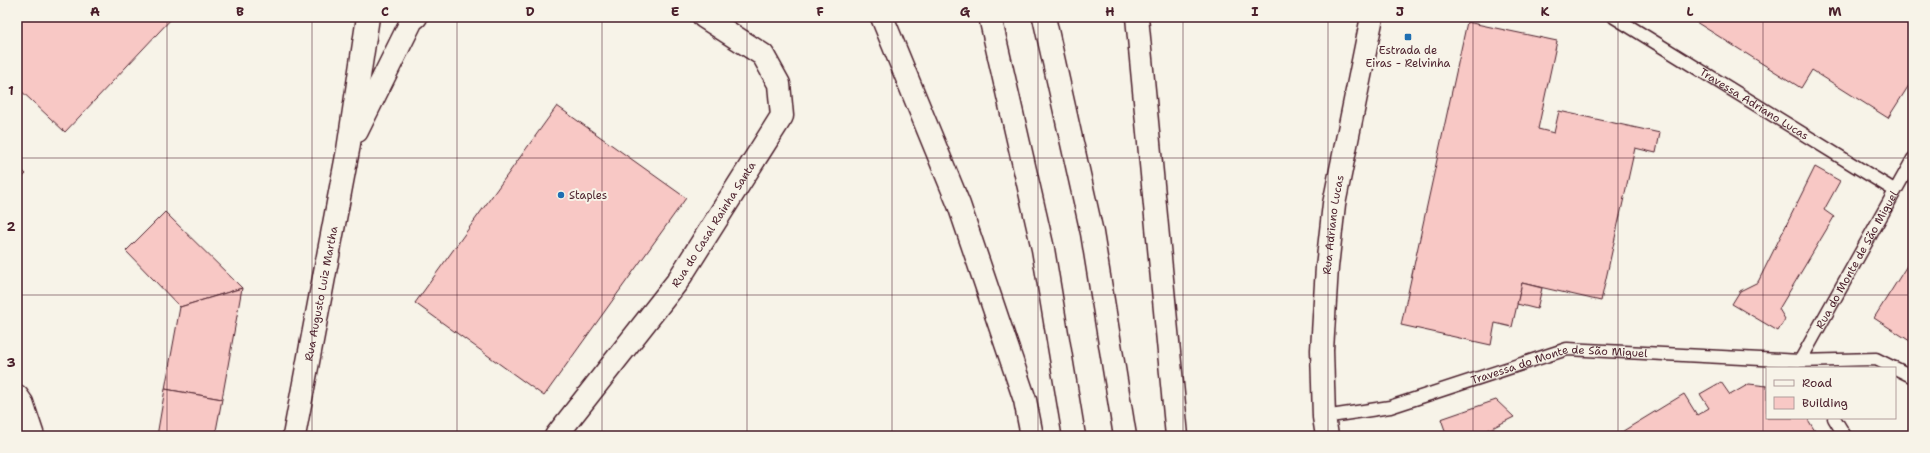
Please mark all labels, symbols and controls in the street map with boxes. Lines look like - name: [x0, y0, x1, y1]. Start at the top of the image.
- text: A: [90, 3, 100, 20]
- text: B: [236, 3, 244, 20]
- text: C: [381, 3, 389, 20]
- text: D: [525, 3, 535, 20]
- text: E: [671, 3, 680, 20]
- text: F: [816, 3, 824, 20]
- text: G: [960, 3, 971, 20]
- text: H: [1105, 3, 1115, 20]
- text: I: [1251, 3, 1259, 20]
- text: J: [1396, 3, 1404, 20]
- text: K: [1541, 3, 1550, 20]
- text: L: [1686, 3, 1694, 20]
- text: M: [1828, 3, 1842, 20]
- marker: Estrada de Eiras - Relvinha: [1403, 32, 1413, 42]
- place label: Estrada de Eiras - Relvinha: [1366, 43, 1451, 71]
- street label: Travessa Adriano Lucas: [1697, 65, 1812, 144]
- text: 1: [8, 82, 14, 99]
- street label: Rua do Casal Rainha Santa: [668, 159, 759, 291]
- street label: Rua Adriano Lucas: [1320, 174, 1348, 275]
- place label: Staples: [569, 188, 607, 203]
- street label: Rua do Monte de São Miguel: [1812, 188, 1902, 332]
- marker: Staples: [556, 190, 566, 200]
- text: 2: [6, 218, 16, 235]
- street label: Rua Augusto Luiz Martha: [301, 225, 342, 362]
- street label: Travessa do Monte de São Miguel: [1469, 342, 1649, 388]
- text: 3: [6, 354, 16, 371]
- legend: [1766, 367, 1896, 419]
- text: Road: [1802, 375, 1833, 391]
- text: Building: [1802, 395, 1848, 411]

